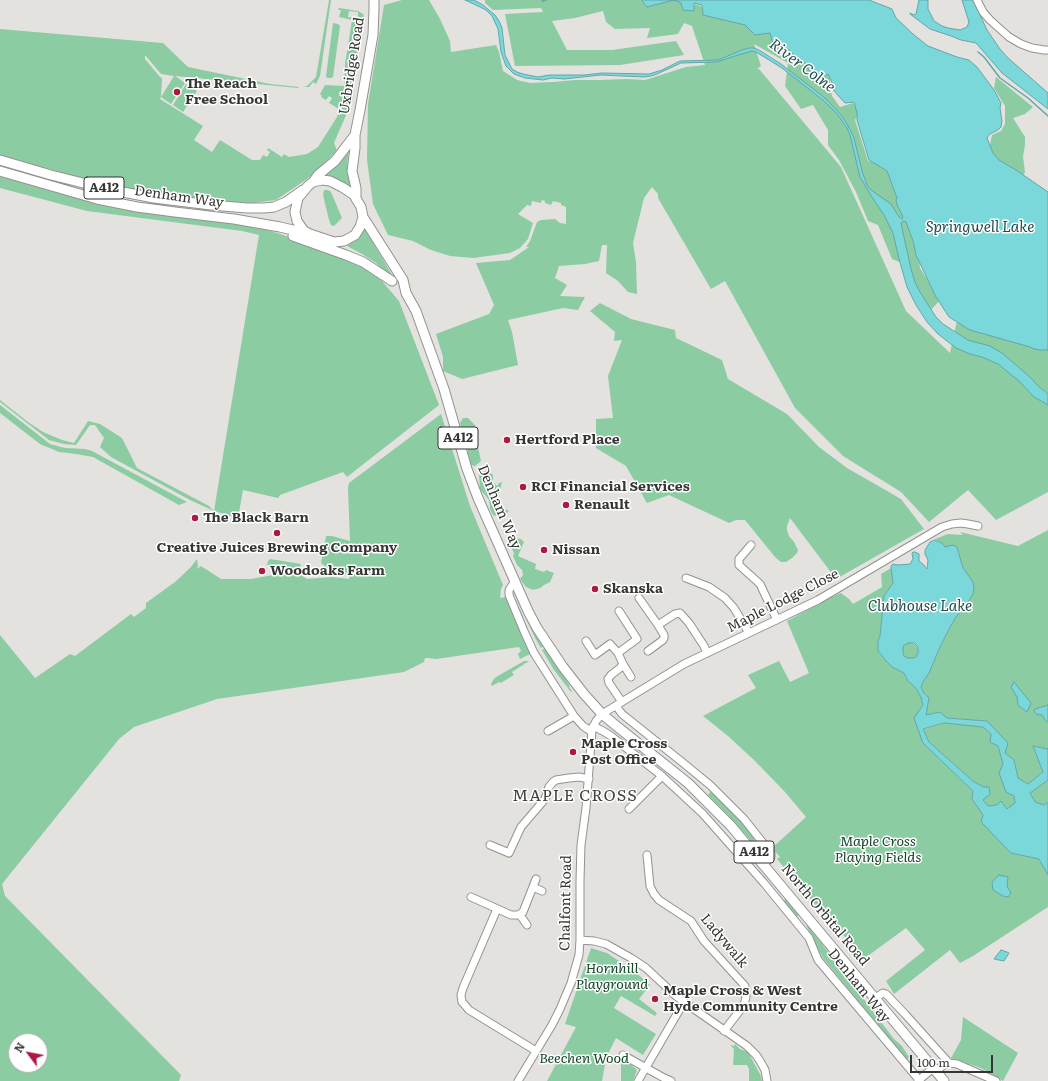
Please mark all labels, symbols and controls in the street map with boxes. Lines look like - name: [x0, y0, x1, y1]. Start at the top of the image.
- street label: Uxbridge Road: [336, 16, 368, 116]
- water label: River Colne: [766, 35, 838, 97]
- place label: The Reach Free School: [185, 76, 268, 108]
- marker: The Reach Free School: [172, 87, 182, 97]
- road number: A412: [84, 177, 124, 199]
- street label: Denham Way: [133, 182, 225, 212]
- water label: Springwell Lake: [926, 219, 1034, 237]
- road number: A412: [438, 427, 478, 449]
- place label: Hertford Place: [515, 432, 620, 448]
- marker: Hertford Place: [502, 435, 512, 445]
- street label: Denham Way: [474, 462, 524, 552]
- place label: RCI Financial Services: [531, 479, 690, 495]
- marker: RCI Financial Services: [518, 482, 528, 492]
- place label: Renault: [574, 497, 630, 513]
- marker: Renault: [561, 500, 571, 510]
- place label: The Black Barn: [203, 510, 309, 526]
- marker: The Black Barn: [190, 513, 200, 523]
- marker: Creative Juices Brewing Company: [272, 528, 282, 538]
- place label: Creative Juices Brewing Company: [157, 540, 397, 556]
- place label: Nissan: [552, 542, 600, 558]
- marker: Nissan: [539, 545, 549, 555]
- place label: Woodoaks Farm: [270, 563, 385, 579]
- marker: Woodoaks Farm: [257, 566, 267, 576]
- street label: Maple Lodge Close: [724, 566, 842, 636]
- place label: Skanska: [603, 581, 663, 597]
- marker: Skanska: [590, 584, 600, 594]
- water label: Clubhouse Lake: [868, 598, 972, 616]
- place label: Maple Cross Post Office: [581, 736, 667, 768]
- marker: Maple Cross Post Office: [568, 747, 578, 757]
- district label: MAPLE CROSS: [512, 786, 638, 806]
- park label: Maple Cross Playing Fields: [835, 834, 921, 866]
- road number: A412: [734, 841, 774, 863]
- street label: Chalfont Road: [557, 855, 575, 951]
- street label: North Orbital Road: [778, 861, 872, 969]
- street label: Ladywalk: [697, 911, 751, 971]
- street label: Denham Way: [824, 946, 894, 1026]
- park label: Hornhill Playground: [576, 961, 648, 994]
- place label: Maple Cross & West Hyde Community Centre: [663, 983, 838, 1016]
- marker: Maple Cross & West Hyde Community Centre: [650, 994, 660, 1004]
- north arrow: [8, 1033, 48, 1073]
- text: N: [9, 1039, 28, 1055]
- scale bar: [912, 1047, 995, 1073]
- park label: Beechen Wood: [539, 1051, 629, 1067]
- text: 100 m: [917, 1053, 950, 1071]

